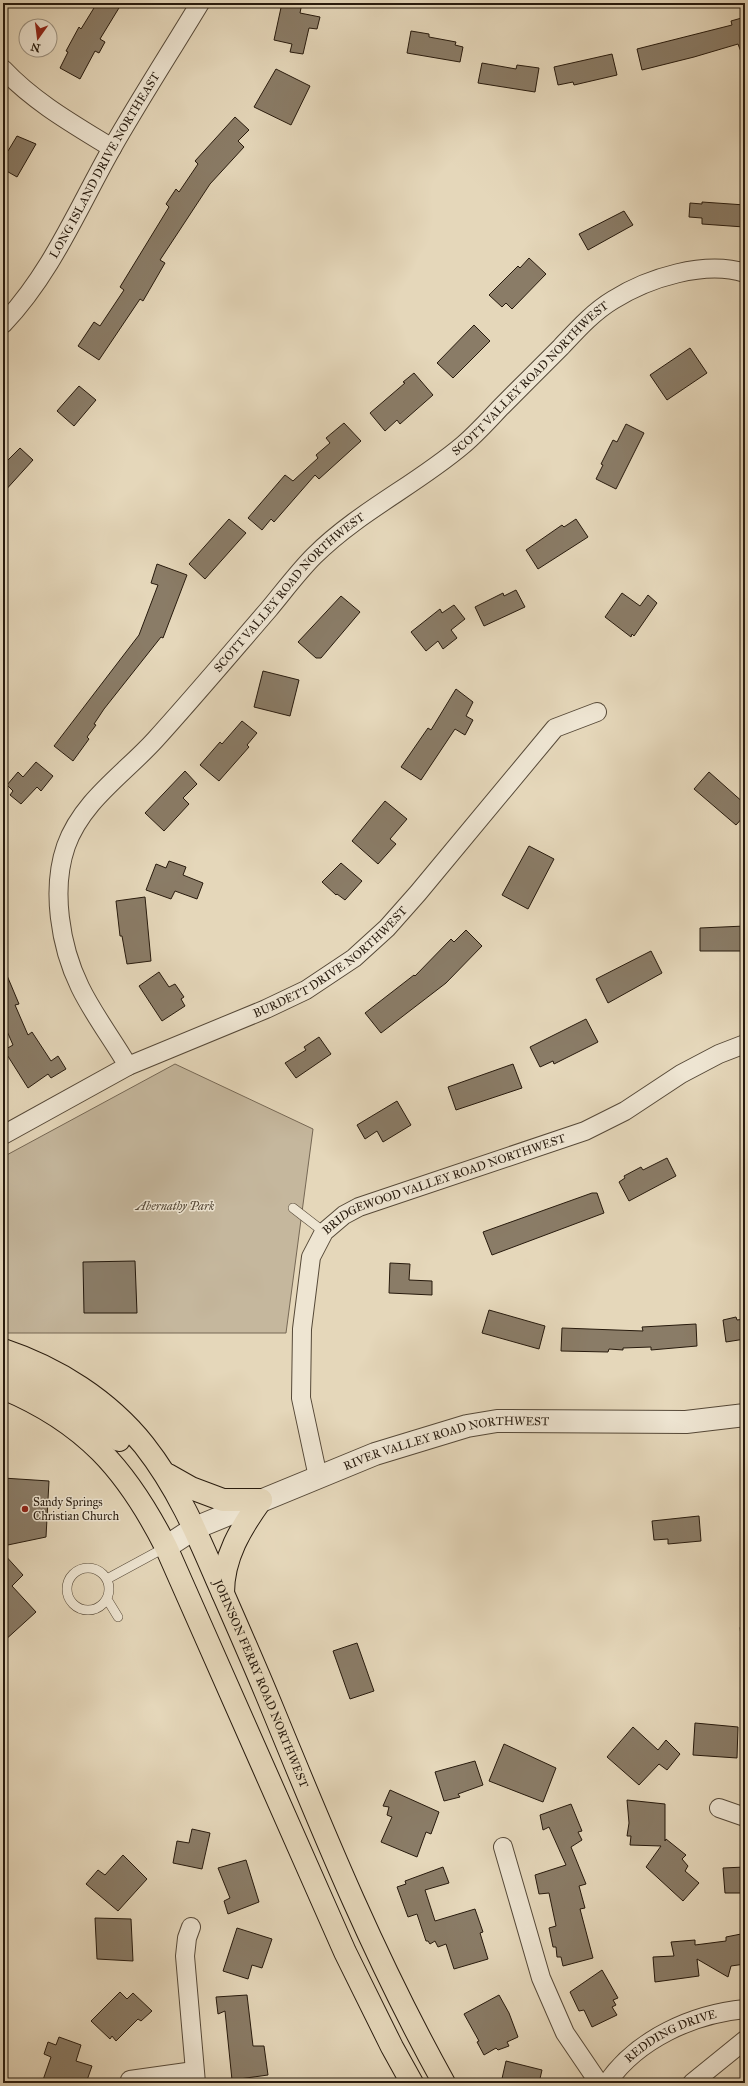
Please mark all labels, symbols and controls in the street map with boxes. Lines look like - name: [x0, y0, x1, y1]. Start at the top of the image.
- north arrow: [18, 18, 58, 58]
- text: N: [29, 40, 42, 55]
- street label: LONG ISLAND DRIVE NORTHEAST: [47, 70, 163, 261]
- street label: SCOTT VALLEY ROAD NORTHWEST: [449, 298, 611, 458]
- street label: SCOTT VALLEY ROAD NORTHWEST: [211, 510, 367, 675]
- street label: BURDETT DRIVE NORTHWEST: [251, 903, 410, 1021]
- street label: BRIDGEWOOD VALLEY ROAD NORTHWEST: [320, 1131, 567, 1237]
- park label: Abernathy Park: [134, 1199, 215, 1213]
- street label: RIVER VALLEY ROAD NORTHWEST: [341, 1414, 549, 1473]
- place label: Sandy Springs Christian Church: [33, 1495, 119, 1523]
- marker: Sandy Springs Christian Church: [20, 1504, 30, 1514]
- street label: JOHNSON FERRY ROAD NORTHWEST: [209, 1576, 311, 1790]
- street label: REDDING DRIVE: [622, 2007, 718, 2065]

